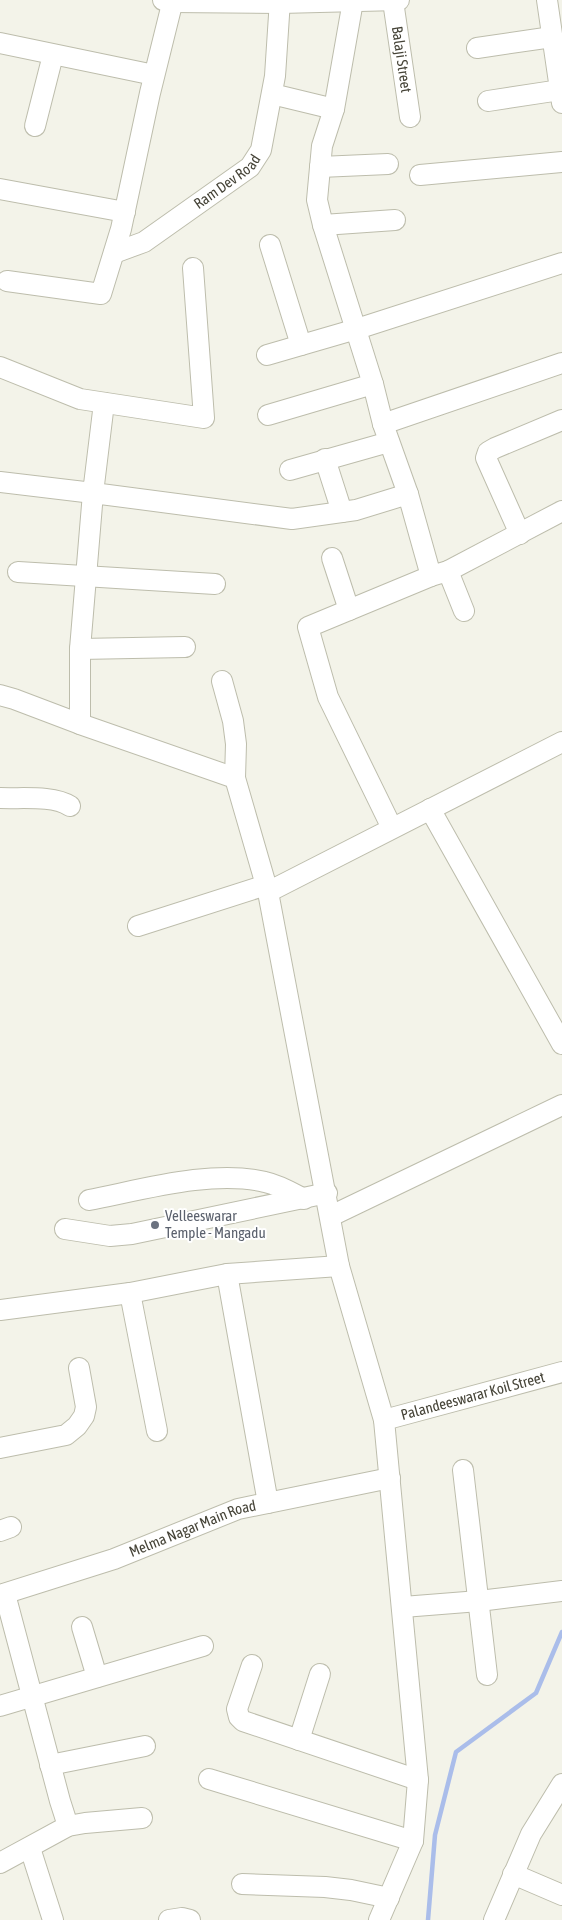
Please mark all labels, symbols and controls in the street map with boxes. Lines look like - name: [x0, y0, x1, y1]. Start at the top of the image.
- street label: Balaji Street: [389, 25, 415, 94]
- street label: Ram Dev Road: [191, 151, 264, 212]
- place label: Velleeswarar Temple - Mangadu: [165, 1207, 266, 1241]
- marker: Velleeswarar Temple - Mangadu: [149, 1219, 161, 1231]
- street label: Palandeeswarar Koil Street: [399, 1368, 547, 1423]
- street label: Melma Nagar Main Road: [126, 1497, 257, 1560]

